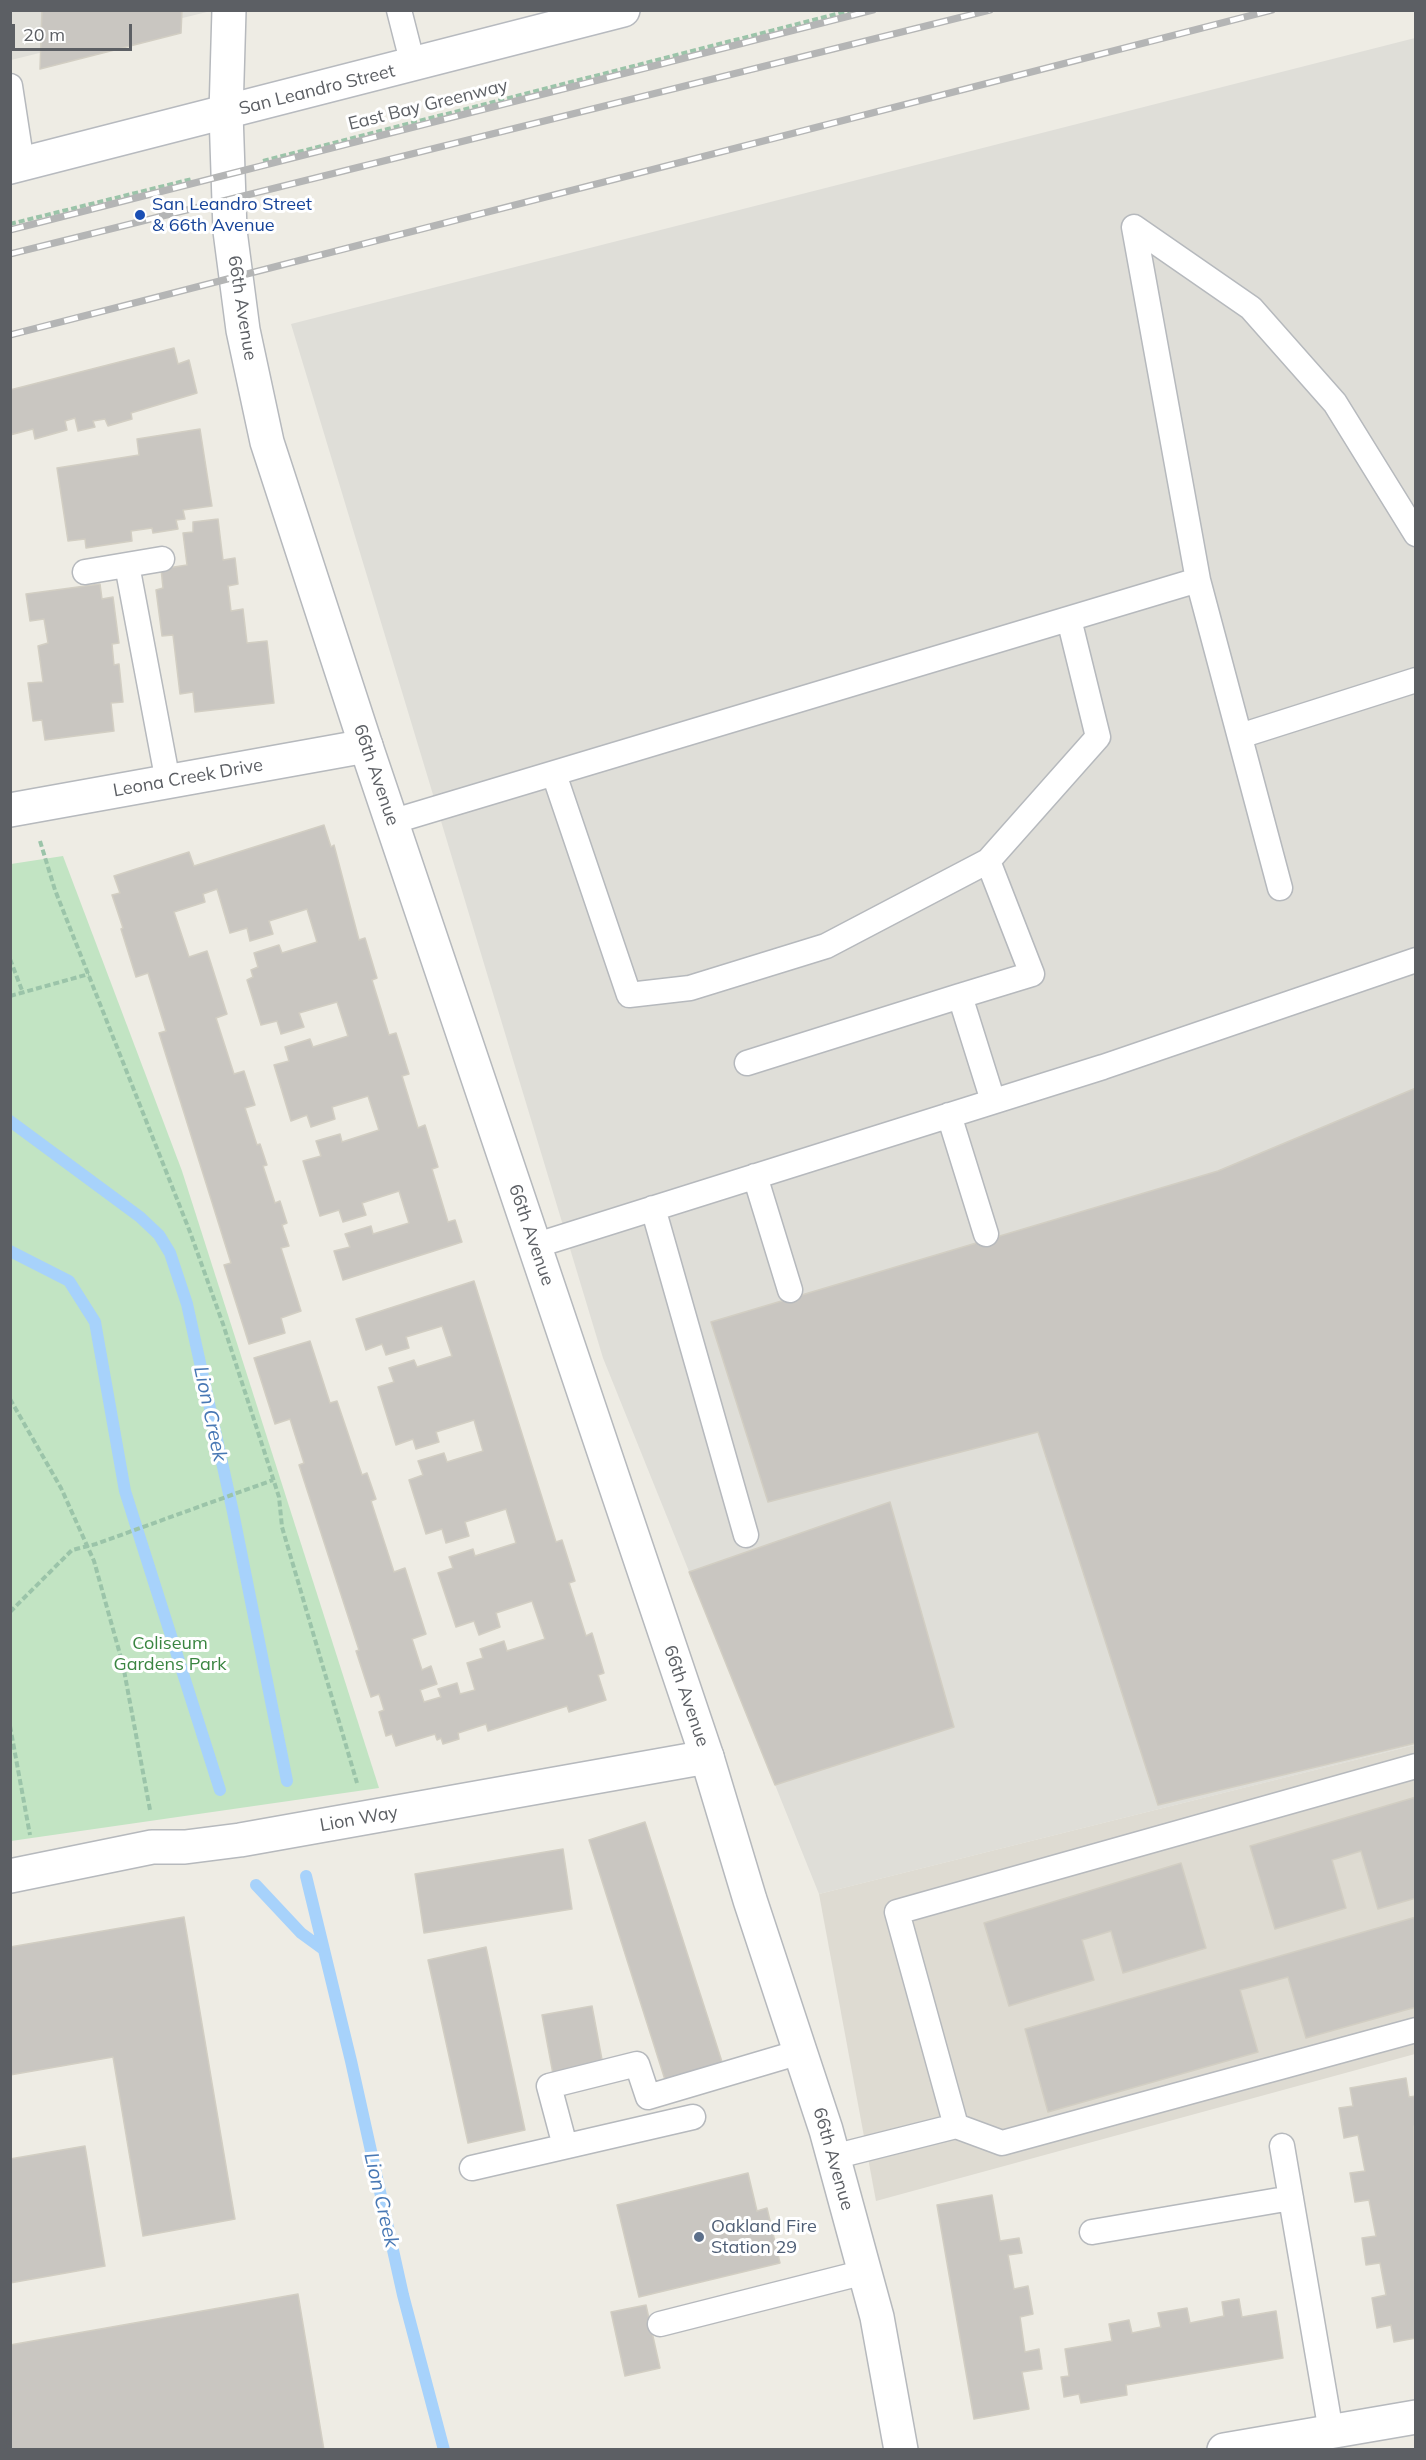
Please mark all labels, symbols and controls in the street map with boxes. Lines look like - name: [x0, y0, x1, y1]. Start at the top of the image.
- scale bar: [15, 12, 135, 50]
- text: 20 m: [23, 23, 65, 46]
- street label: San Leandro Street: [237, 60, 397, 120]
- street label: East Bay Greenway: [346, 75, 510, 135]
- place label: San Leandro Street & 66th Avenue: [152, 194, 312, 236]
- marker: San Leandro Street & 66th Avenue: [133, 208, 147, 222]
- street label: 66th Avenue: [223, 254, 261, 362]
- street label: 66th Avenue: [349, 721, 403, 829]
- street label: Leona Creek Drive: [111, 754, 265, 802]
- street label: 66th Avenue: [504, 1181, 558, 1289]
- water label: Lion Creek: [188, 1364, 232, 1464]
- park label: Coliseum Gardens Park: [113, 1633, 227, 1676]
- street label: 66th Avenue: [659, 1642, 713, 1750]
- street label: Lion Way: [318, 1802, 400, 1836]
- street label: 66th Avenue: [808, 2105, 858, 2213]
- water label: Lion Creek: [358, 2150, 404, 2250]
- place label: Oakland Fire Station 29: [711, 2216, 817, 2258]
- marker: Oakland Fire Station 29: [692, 2230, 706, 2244]

